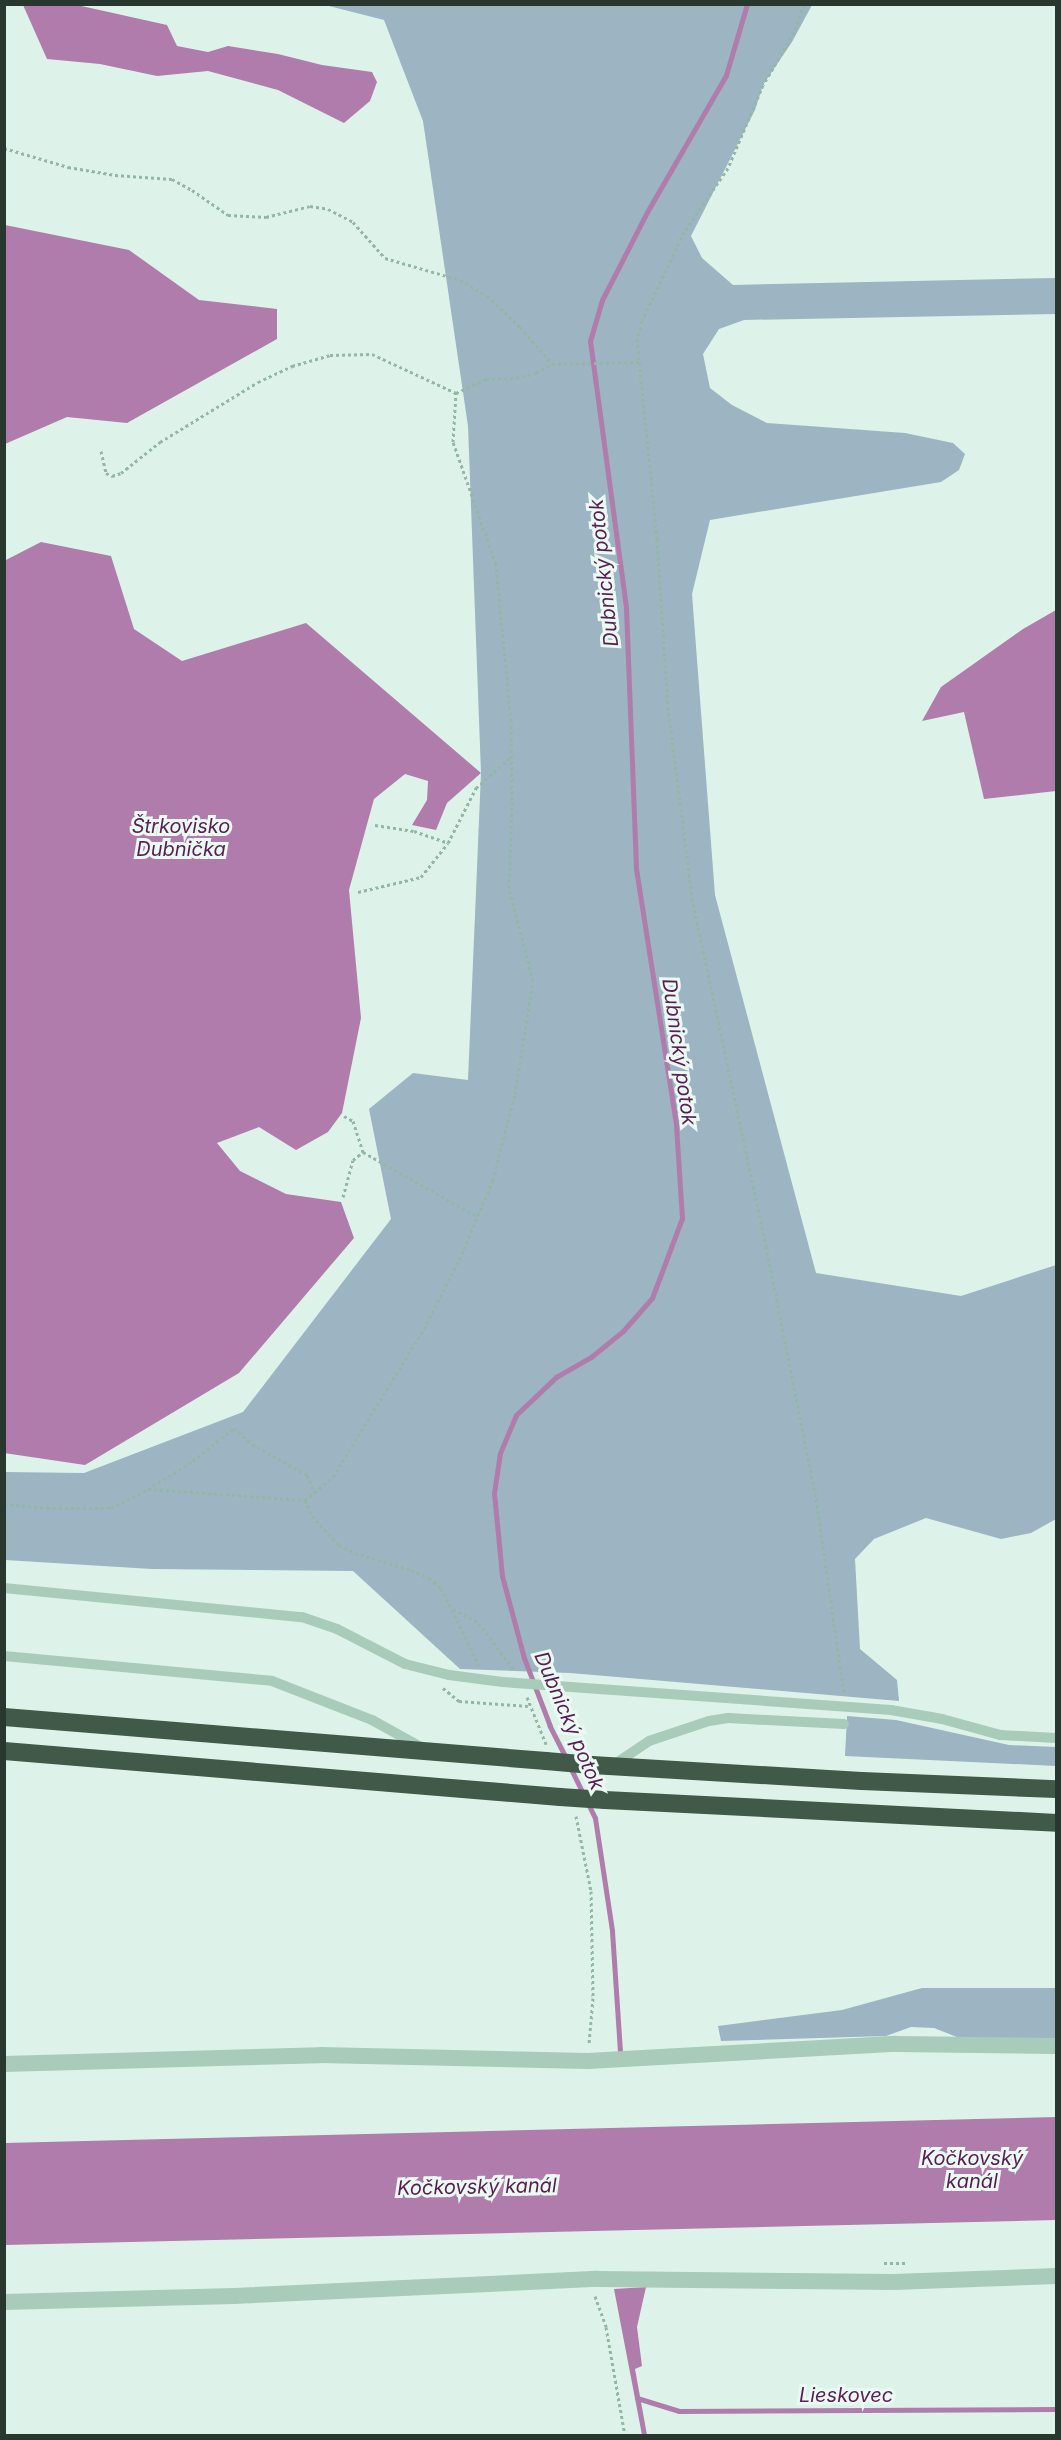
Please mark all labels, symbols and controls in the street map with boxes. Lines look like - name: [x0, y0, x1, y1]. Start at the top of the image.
- water label: Dubnický potok: [584, 498, 624, 648]
- water label: Štrkovisko Dubnička: [132, 815, 230, 862]
- water label: Dubnický potok: [657, 977, 701, 1127]
- water label: Dubnický potok: [529, 1648, 609, 1794]
- water label: Kočkovský kanál: [921, 2147, 1023, 2194]
- water label: Kočkovský kanál: [397, 2174, 557, 2200]
- water label: Lieskovec: [799, 2383, 893, 2407]

